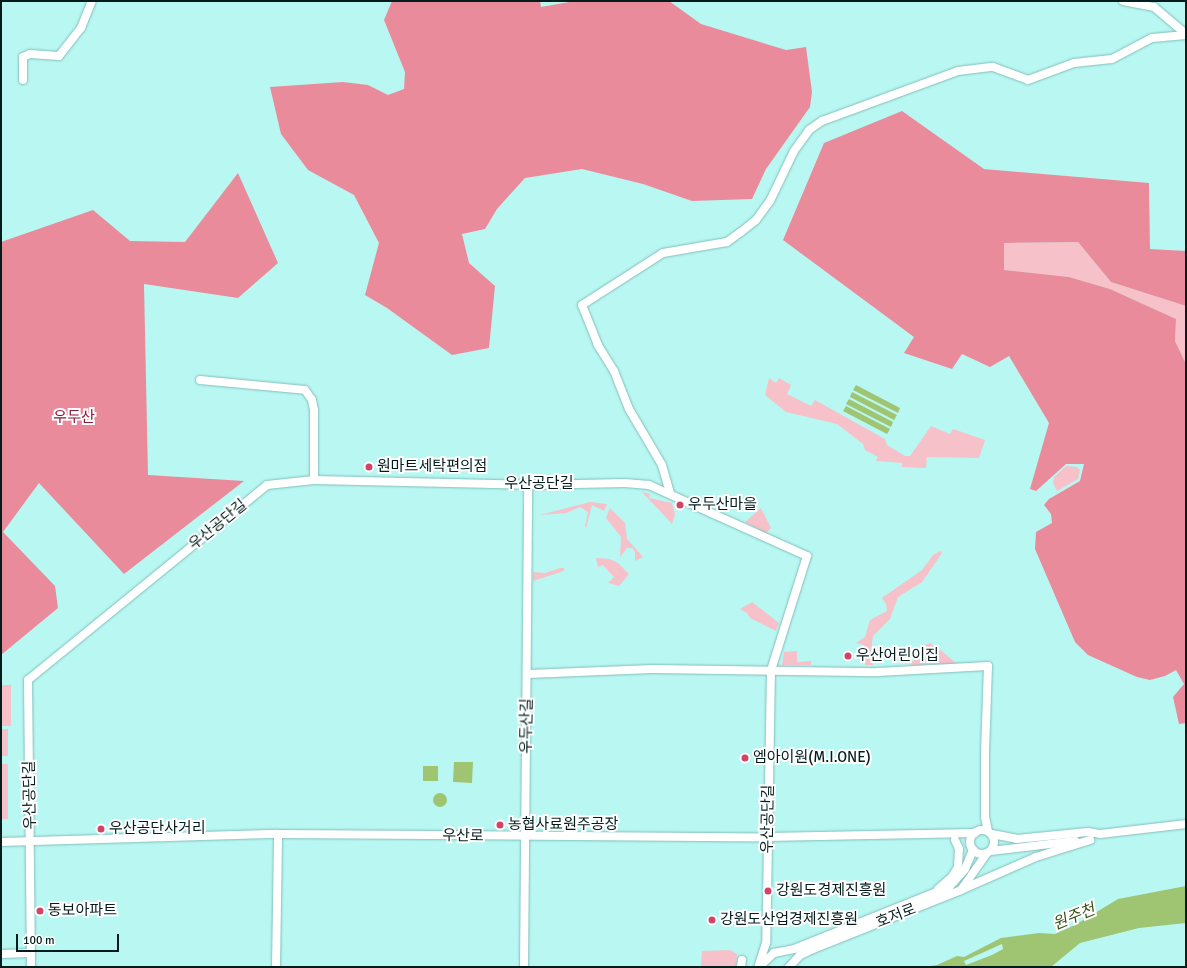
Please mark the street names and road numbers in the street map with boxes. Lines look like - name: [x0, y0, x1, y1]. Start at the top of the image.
- street label: 우산공단길: [505, 475, 573, 493]
- street label: 우산공단길: [186, 496, 250, 554]
- street label: 우두산길: [518, 698, 536, 754]
- street label: 우산공단길: [20, 760, 40, 830]
- street label: 우산공단길: [758, 784, 778, 854]
- street label: 우산로: [442, 827, 484, 845]
- street label: 호저로: [873, 900, 919, 932]

